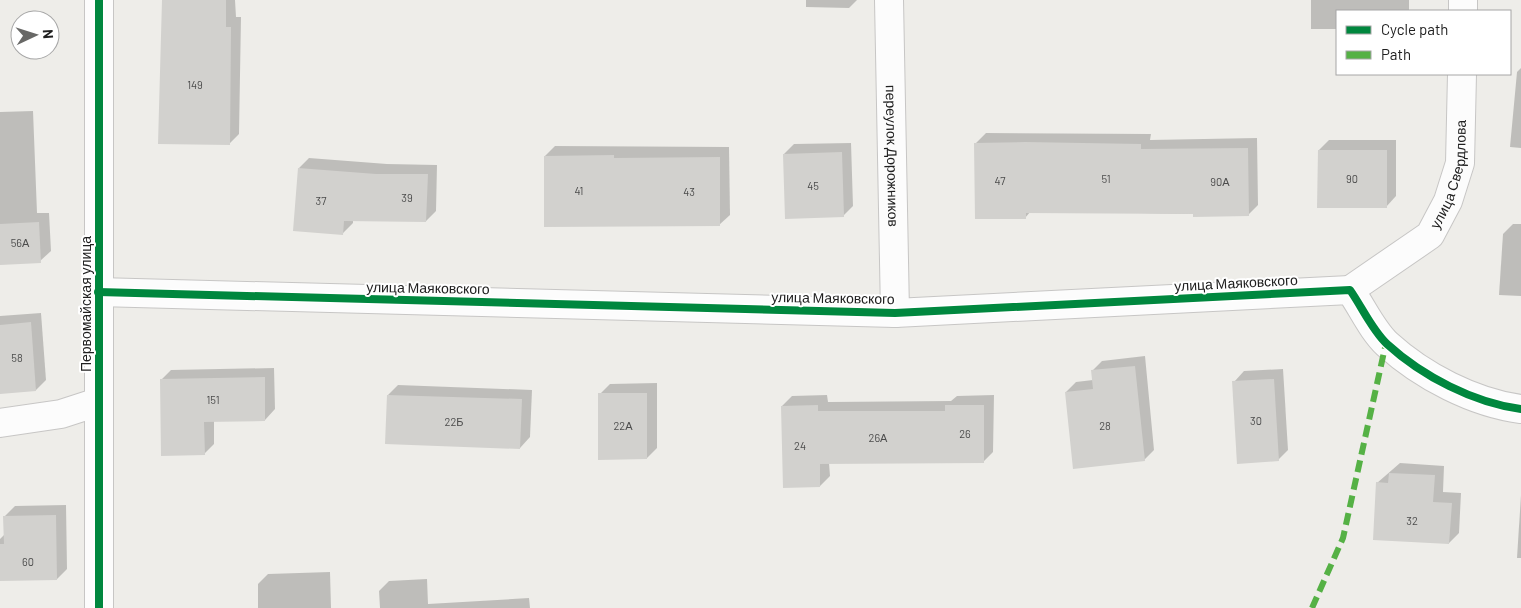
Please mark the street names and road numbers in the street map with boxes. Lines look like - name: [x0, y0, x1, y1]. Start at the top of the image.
- street label: переулок Дорожников: [883, 85, 902, 227]
- street label: улица Свердлова: [1426, 119, 1469, 231]
- street label: Первомайская улица: [77, 236, 94, 372]
- street label: улица Маяковского: [1174, 271, 1298, 294]
- street label: улица Маяковского: [366, 278, 490, 297]
- street label: улица Маяковского: [771, 288, 895, 307]

